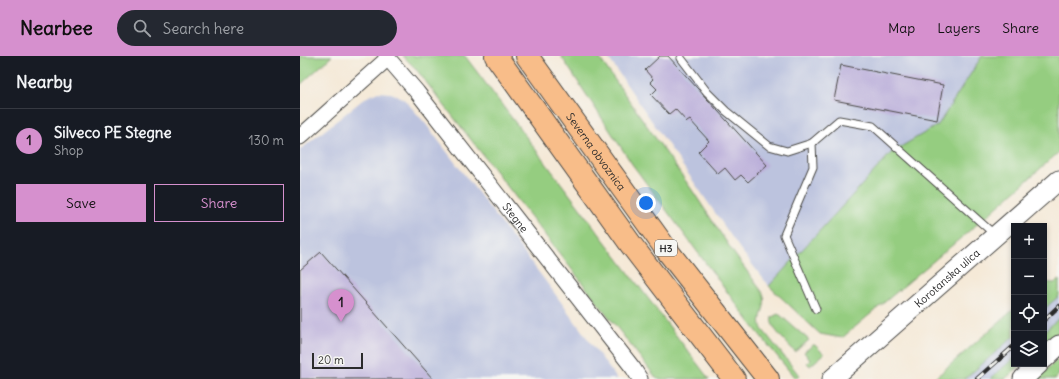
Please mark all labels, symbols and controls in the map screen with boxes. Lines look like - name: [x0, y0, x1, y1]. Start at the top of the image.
- search box: [117, 10, 397, 46]
- text: Nearbee: [20, 16, 93, 40]
- icon: search: [131, 17, 153, 39]
- text: Search here: [163, 19, 244, 38]
- text: Map: [888, 19, 915, 37]
- text: Layers: [937, 19, 980, 37]
- text: Share: [1002, 19, 1039, 37]
- text: Nearby: [16, 71, 72, 93]
- street label: Severna obvoznica: [563, 110, 629, 193]
- text: Silveco PE Stegne: [54, 123, 172, 142]
- text: 1: [26, 132, 32, 149]
- text: 130 m: [248, 132, 284, 149]
- text: Shop: [54, 142, 83, 159]
- button: Save: [16, 184, 146, 222]
- button: Share: [154, 184, 284, 222]
- your location: [636, 193, 656, 213]
- street label: Stegne: [499, 200, 531, 235]
- map controls: [1011, 223, 1047, 367]
- button: +: [1011, 223, 1047, 259]
- road number: H3: [655, 240, 677, 256]
- street label: Korotanska ulica: [911, 246, 983, 311]
- button: −: [1011, 259, 1047, 295]
- pin: 1: [328, 289, 354, 322]
- button: locate: [1011, 295, 1047, 331]
- button: layers: [1011, 331, 1047, 367]
- scale bar: [312, 351, 363, 370]
- text: 20 m: [318, 353, 344, 367]

